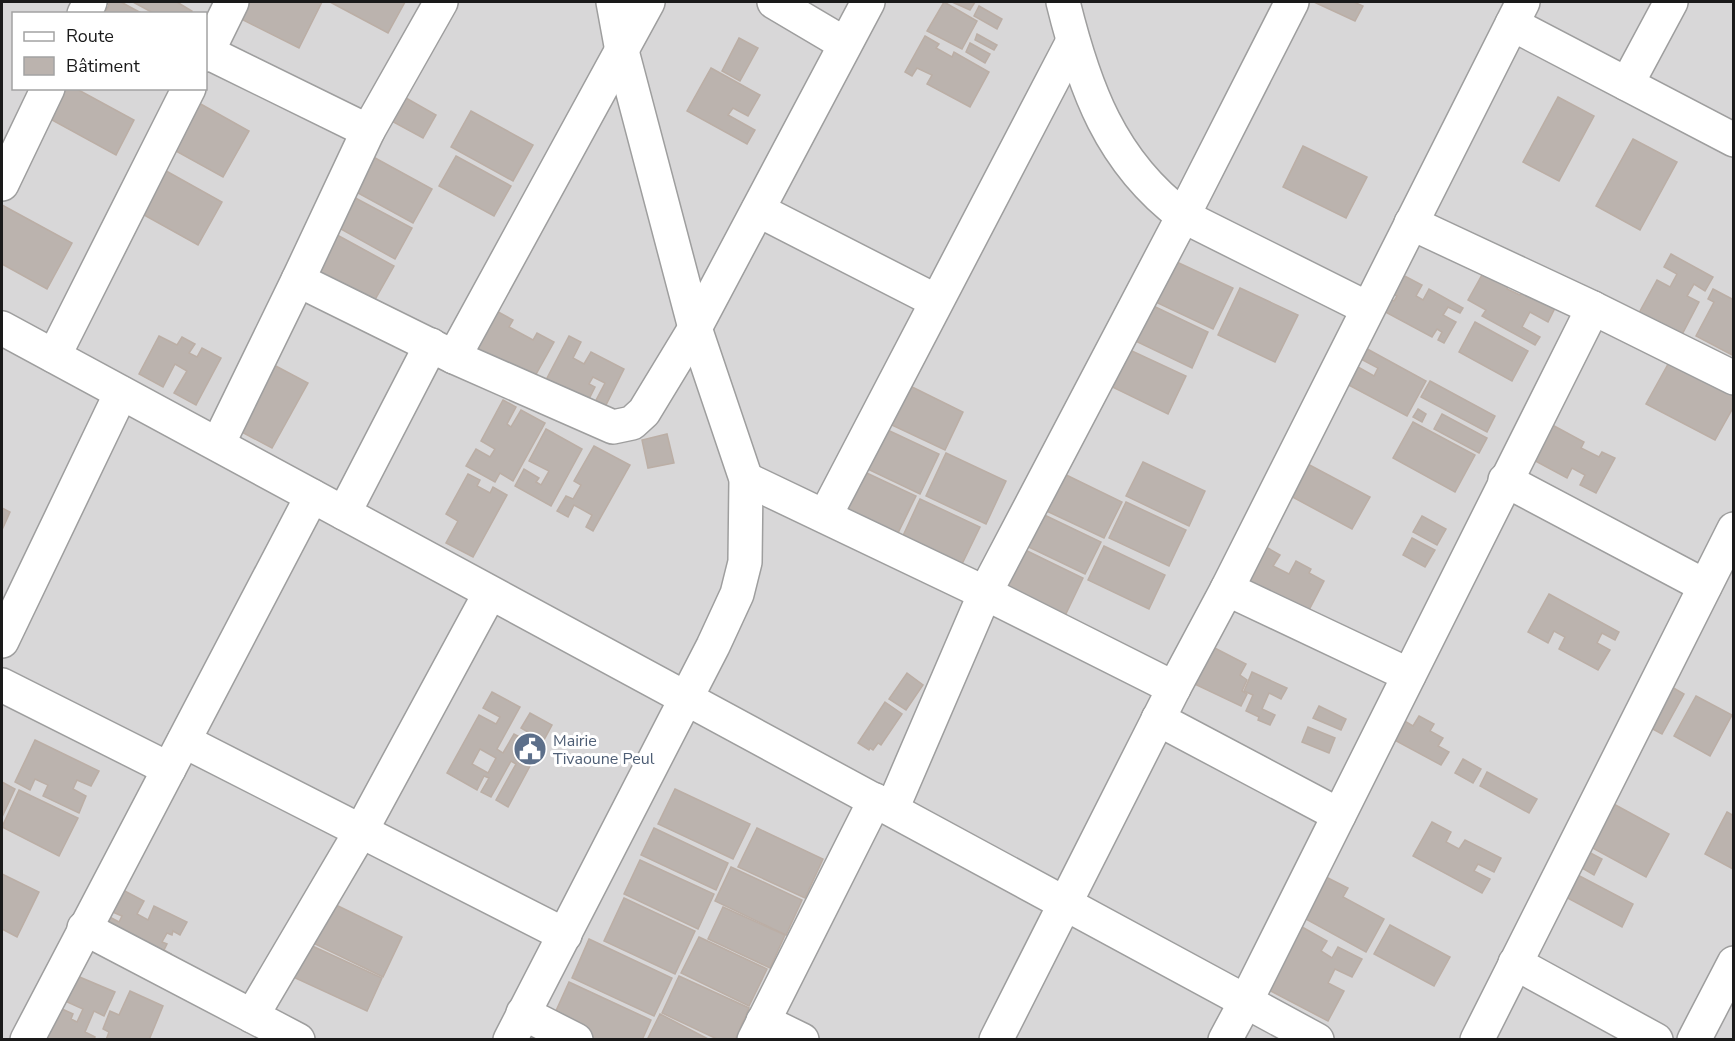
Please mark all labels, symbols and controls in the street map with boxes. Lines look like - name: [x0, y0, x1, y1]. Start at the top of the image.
- legend: [12, 12, 207, 90]
- text: Route: [66, 24, 114, 48]
- text: Bâtiment: [66, 54, 140, 78]
- place label: Mairie Tivaoune Peul: [553, 730, 655, 770]
- public building icon: Mairie Tivaoune Peul: [512, 731, 548, 767]

